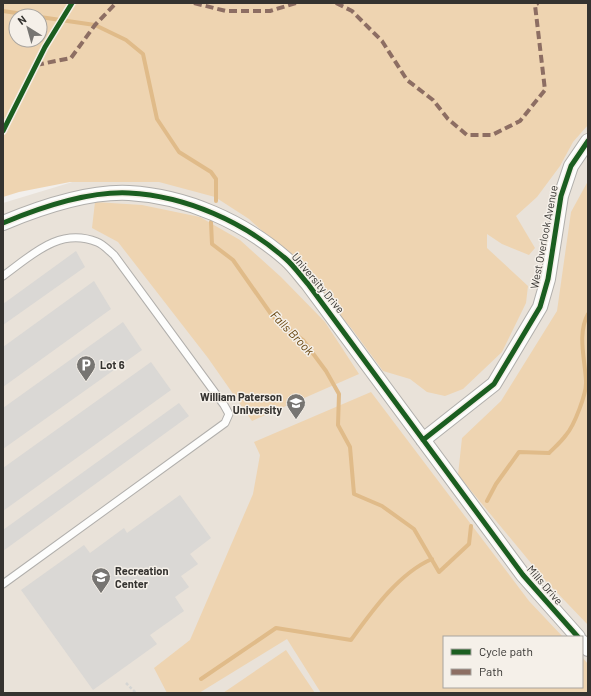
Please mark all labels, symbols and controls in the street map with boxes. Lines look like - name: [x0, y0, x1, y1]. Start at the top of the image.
- north arrow: [8, 8, 48, 48]
- text: N: [15, 12, 29, 27]
- street label: West Overlook Avenue: [527, 184, 560, 290]
- street label: University Drive: [289, 250, 347, 316]
- water label: Falls Brook: [268, 307, 317, 357]
- parking icon: Lot 6: [75, 354, 97, 382]
- place label: Lot 6: [100, 358, 125, 371]
- place label: William Paterson University: [200, 390, 282, 416]
- school or university icon: William Paterson University: [285, 392, 307, 420]
- street label: Mills Drive: [525, 562, 566, 607]
- place label: Recreation Center: [115, 564, 168, 590]
- school or university icon: Recreation Center: [90, 566, 112, 594]
- legend: [443, 636, 583, 688]
- text: Cycle path: [479, 644, 533, 658]
- text: Path: [479, 664, 503, 678]

